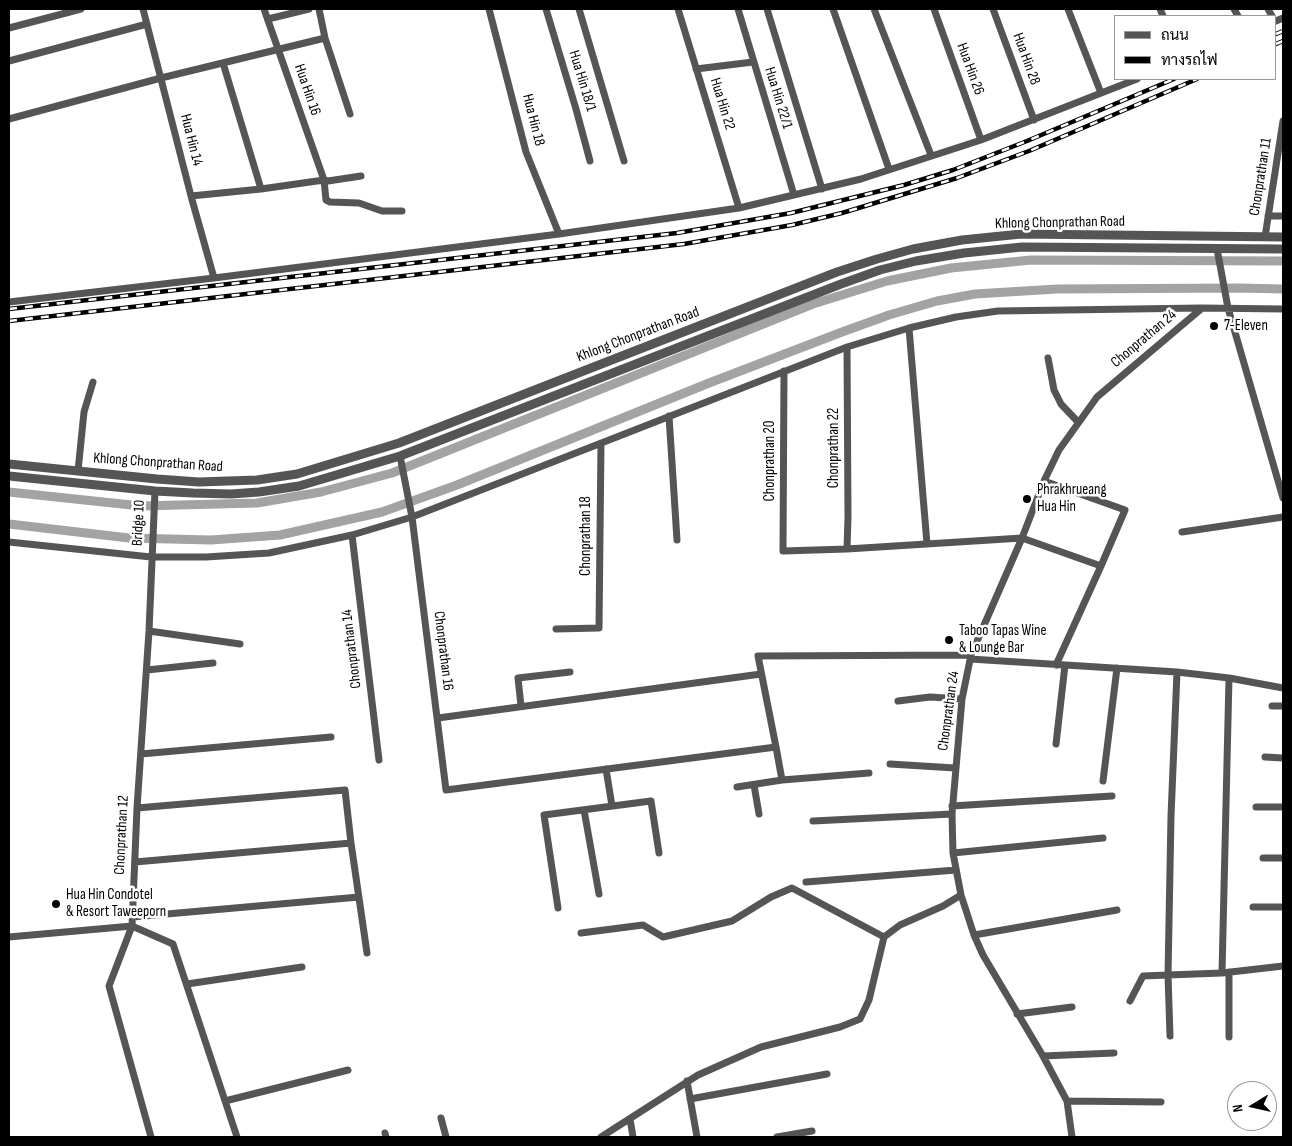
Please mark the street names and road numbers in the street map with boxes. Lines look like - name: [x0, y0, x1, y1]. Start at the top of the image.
- street label: Hua Hin 28: [1008, 31, 1044, 87]
- street label: Hua Hin 26: [952, 41, 988, 97]
- street label: Hua Hin 18/1: [564, 48, 600, 114]
- street label: Hua Hin 16: [290, 62, 324, 118]
- street label: Hua Hin 22/1: [760, 65, 796, 131]
- street label: Hua Hin 22: [706, 76, 738, 132]
- street label: Hua Hin 18: [518, 92, 548, 148]
- street label: Hua Hin 14: [176, 112, 206, 168]
- street label: Chonprathan 11: [1246, 137, 1276, 217]
- street label: Khlong Chonprathan Road: [995, 213, 1125, 233]
- street label: Khlong Chonprathan Road: [574, 303, 702, 367]
- street label: Chonprathan 24: [1107, 306, 1181, 372]
- street label: Chonprathan 22: [825, 408, 843, 488]
- street label: Chonprathan 20: [761, 421, 779, 501]
- street label: Khlong Chonprathan Road: [93, 449, 223, 477]
- street label: Chonprathan 18: [577, 496, 595, 576]
- street label: Bridge 10: [129, 499, 149, 547]
- street label: Chonprathan 14: [338, 608, 366, 690]
- street label: Chonprathan 16: [429, 610, 457, 692]
- street label: Chonprathan 24: [934, 670, 964, 752]
- street label: Chonprathan 12: [111, 795, 133, 875]

